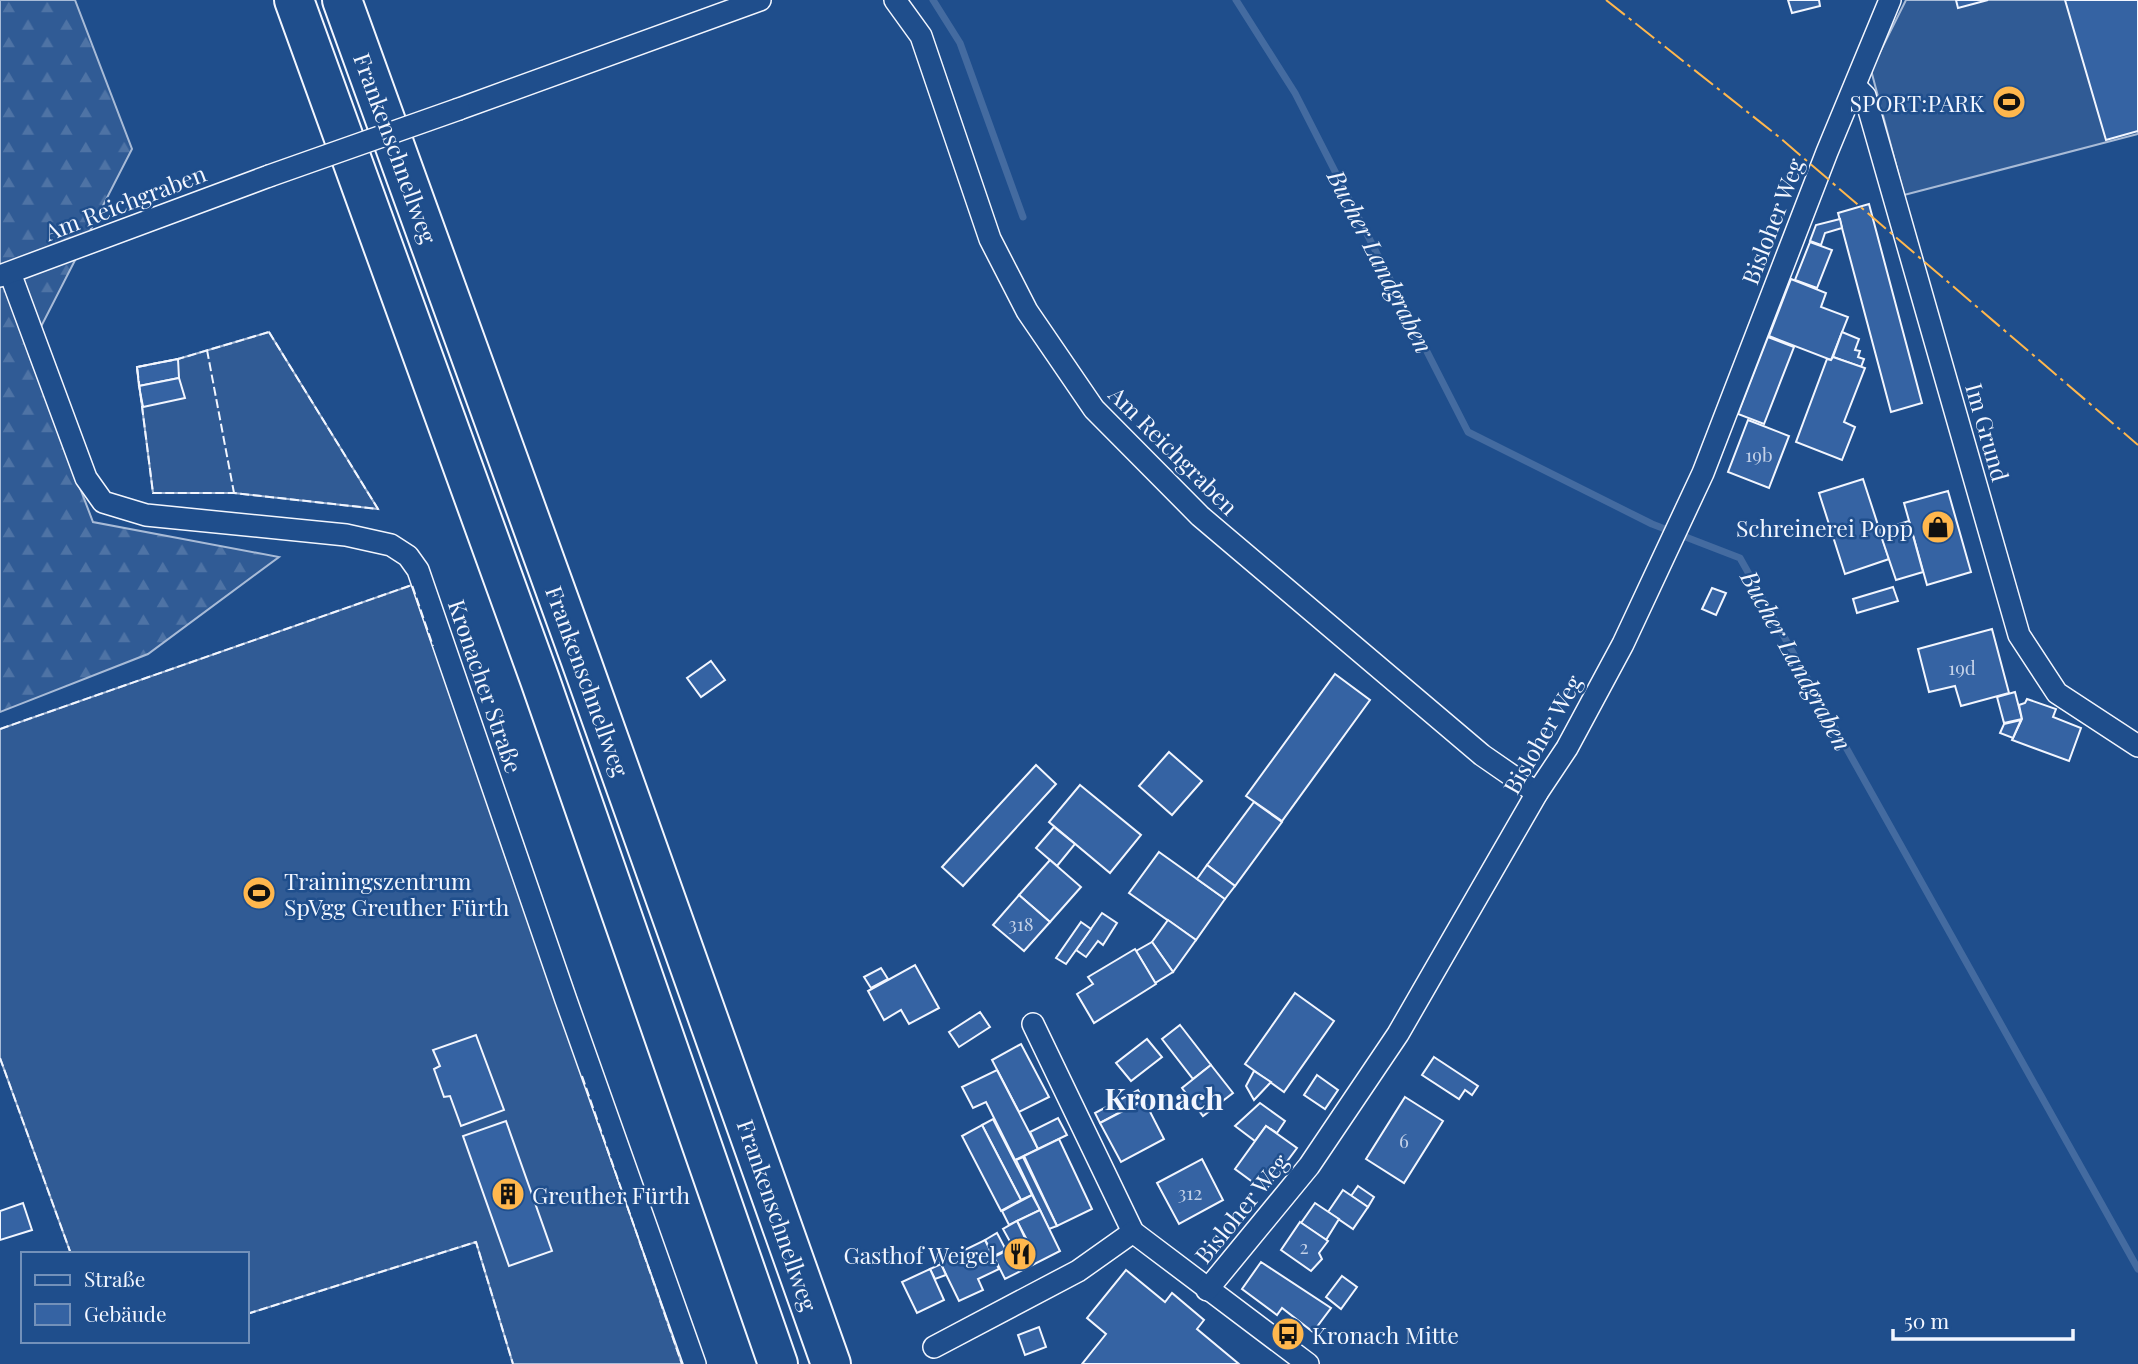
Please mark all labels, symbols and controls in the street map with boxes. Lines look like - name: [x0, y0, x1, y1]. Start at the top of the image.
- street label: Frankenschnellweg: [347, 48, 445, 248]
- sports icon: SPORT:PARK: [1990, 83, 2028, 121]
- place label: SPORT:PARK: [1850, 87, 1985, 118]
- street label: Bisloher Weg: [1734, 153, 1810, 289]
- street label: Am Reichgraben: [39, 157, 210, 247]
- water label: Bucher Landgraben: [1321, 163, 1441, 358]
- street label: Am Reichgraben: [1102, 378, 1245, 521]
- street label: Im Grund: [1959, 379, 2017, 485]
- house number: 19b: [1745, 441, 1773, 467]
- shop icon: Schreinerei Popp: [1919, 508, 1957, 546]
- place label: Schreinerei Popp: [1736, 512, 1913, 543]
- water label: Bucher Landgraben: [1734, 563, 1860, 756]
- street label: Frankenschnellweg: [539, 581, 637, 781]
- street label: Kronacher Straße: [442, 595, 530, 777]
- house number: 19d: [1948, 654, 1976, 680]
- street label: Bisloher Weg: [1495, 669, 1589, 799]
- place label: Trainingszentrum SpVgg Greuther Fürth: [284, 865, 510, 922]
- sports icon: Trainingszentrum SpVgg Greuther Fürth: [240, 874, 278, 912]
- house number: 318: [1008, 910, 1034, 936]
- district label: Kronach: [1104, 1078, 1224, 1118]
- street label: Frankenschnellweg: [731, 1115, 825, 1315]
- house number: 6: [1399, 1127, 1409, 1153]
- street label: Bisloher Weg: [1187, 1147, 1295, 1269]
- building icon: Greuther Fürth: [489, 1175, 527, 1213]
- place label: Greuther Fürth: [532, 1179, 691, 1210]
- house number: 312: [1178, 1179, 1202, 1205]
- house number: 2: [1299, 1233, 1309, 1259]
- restaurant icon: Gasthof Weigel: [1001, 1235, 1039, 1273]
- place label: Gasthof Weigel: [844, 1239, 996, 1270]
- legend: [21, 1252, 248, 1343]
- text: Straße: [84, 1264, 145, 1292]
- scale bar: [1893, 1298, 2073, 1342]
- text: Gebäude: [84, 1299, 167, 1327]
- text: 50 m: [1904, 1306, 1950, 1334]
- bus stop icon: Kronach Mitte: [1269, 1315, 1307, 1353]
- place label: Kronach Mitte: [1312, 1319, 1459, 1350]

